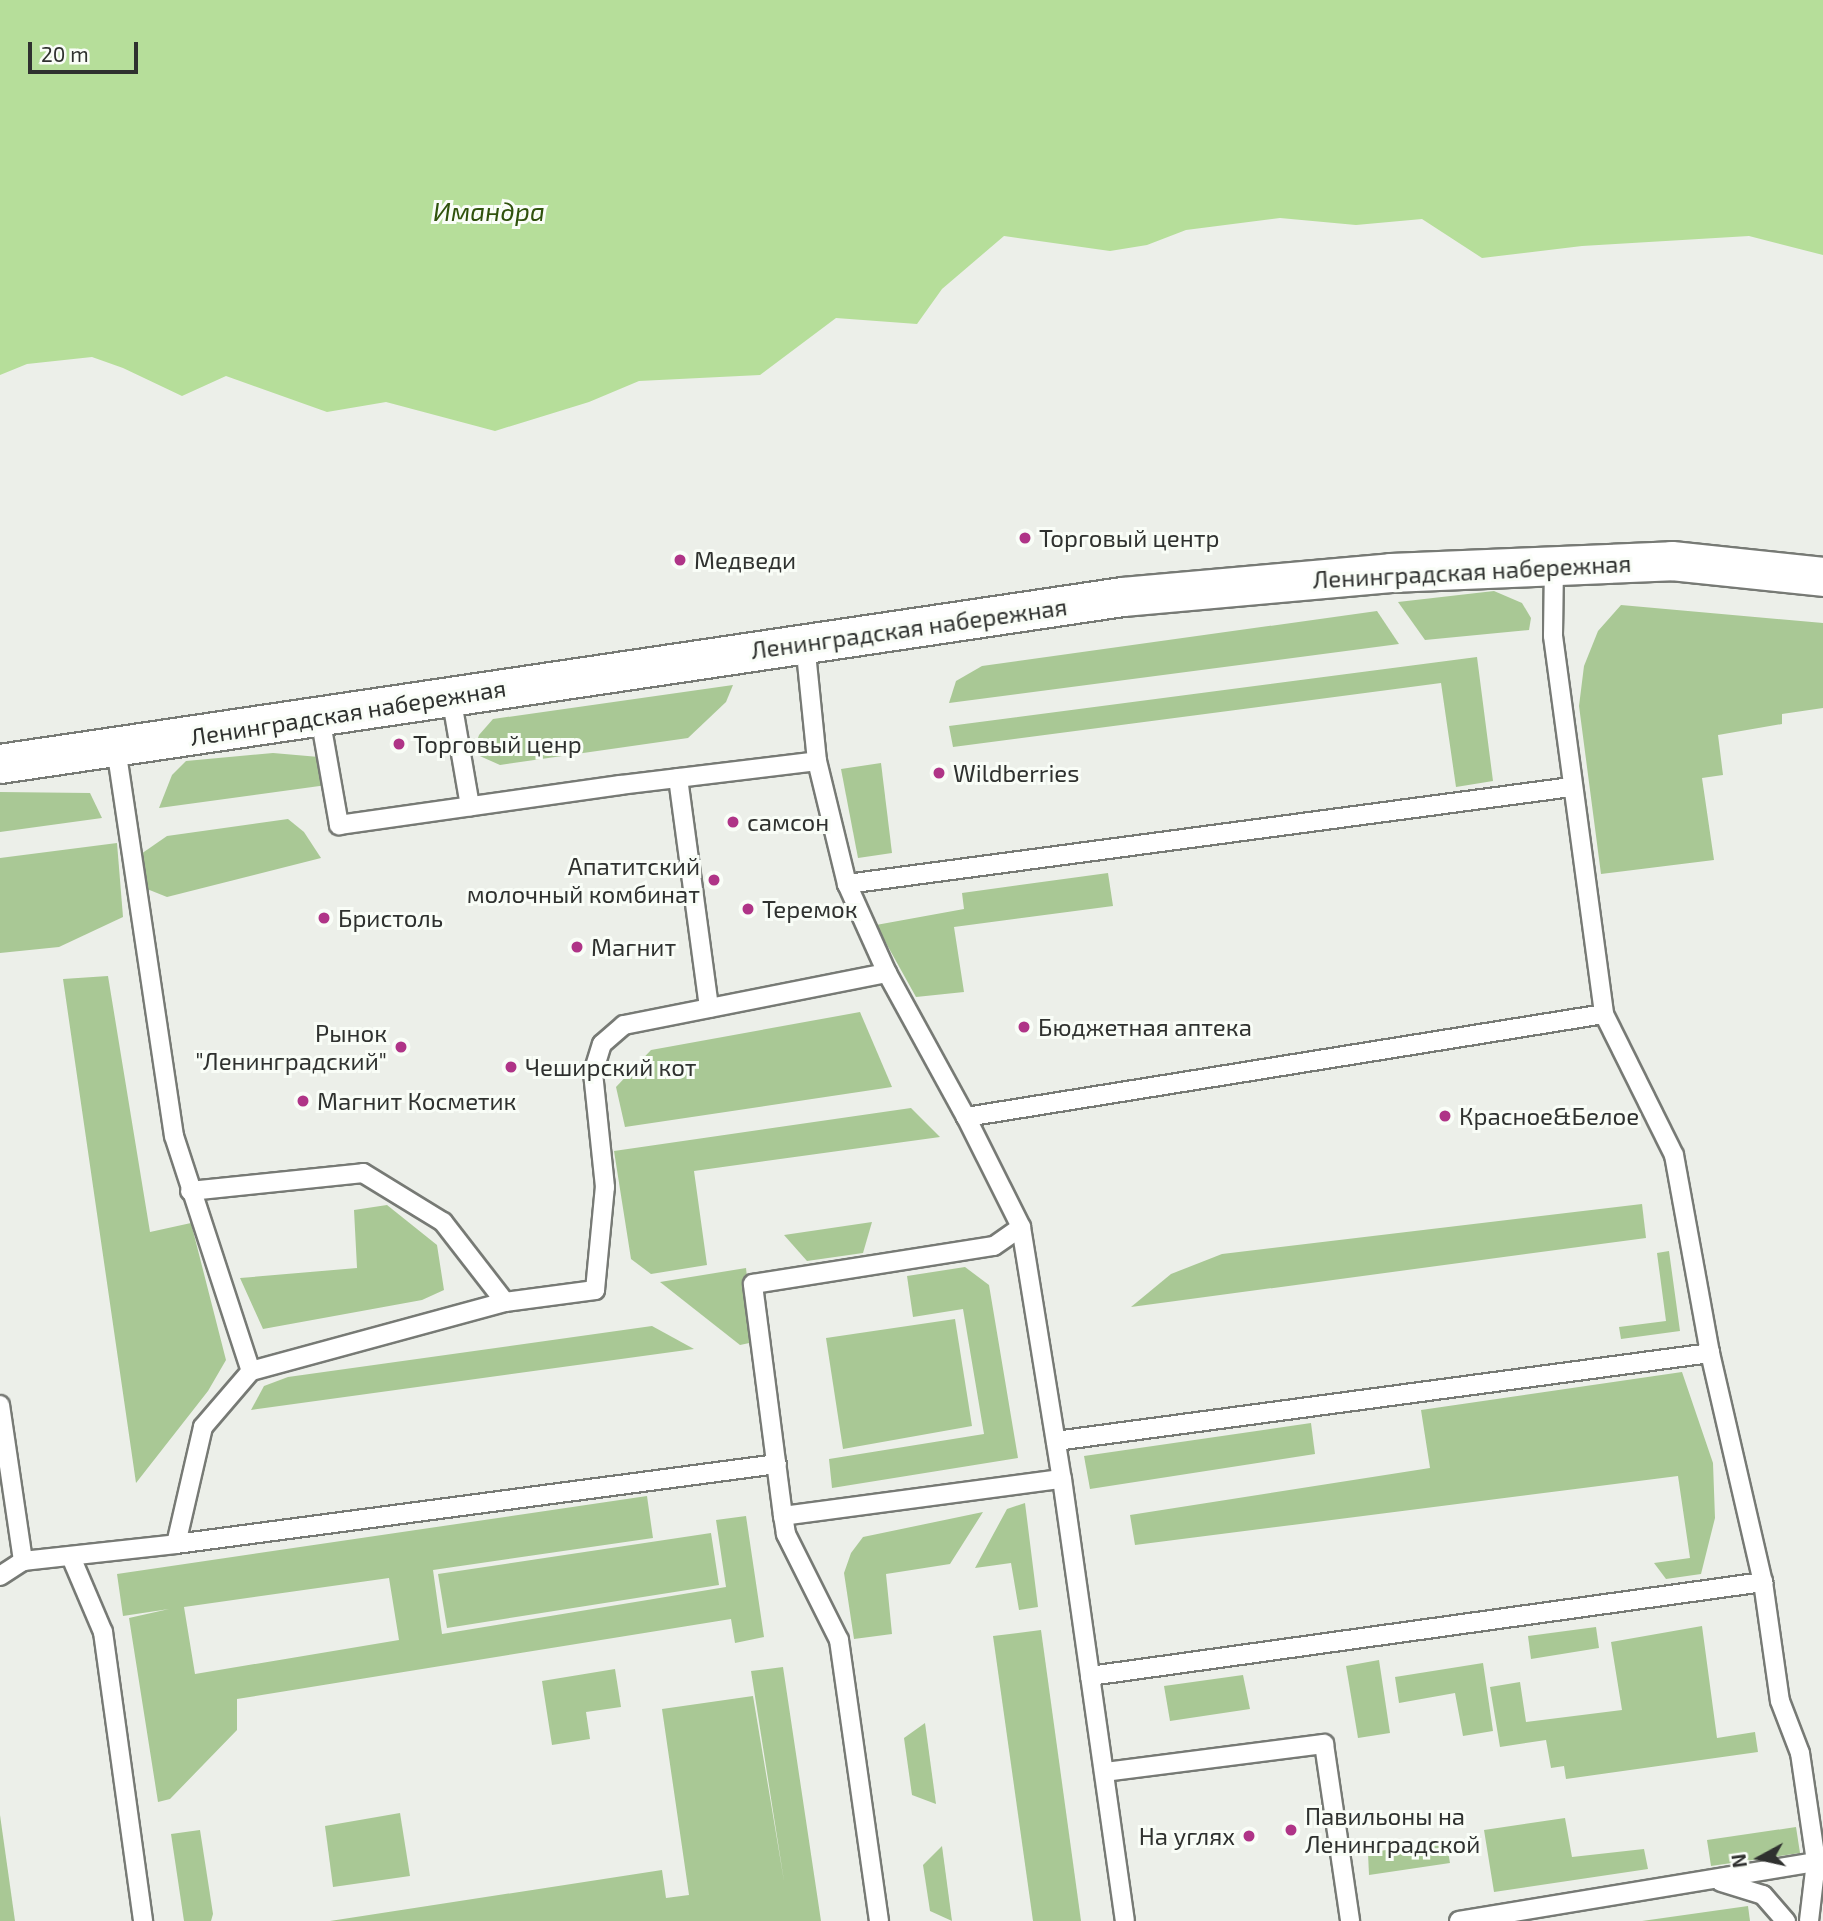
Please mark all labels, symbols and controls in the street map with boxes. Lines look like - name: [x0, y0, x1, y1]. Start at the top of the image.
- scale bar: [32, 28, 142, 72]
- text: 20 m: [41, 41, 89, 66]
- water label: Имандра: [433, 195, 545, 227]
- place label: Торговый центр: [1039, 524, 1219, 552]
- marker: Торговый центр: [1017, 530, 1033, 546]
- place label: Медведи: [694, 546, 796, 574]
- street label: Ленинградская набережная: [1312, 548, 1632, 594]
- marker: Медведи: [672, 552, 688, 568]
- street label: Ленинградская набережная: [749, 592, 1069, 664]
- street label: Ленинградская набережная: [188, 673, 508, 751]
- place label: Торговый ценр: [413, 730, 582, 758]
- marker: Торговый ценр: [391, 736, 407, 752]
- place label: Wildberries: [953, 759, 1079, 787]
- marker: Wildberries: [931, 765, 947, 781]
- place label: самсон: [747, 808, 829, 836]
- marker: самсон: [725, 814, 741, 830]
- place label: Апатитский молочный комбинат: [467, 852, 700, 908]
- marker: Апатитский молочный комбинат: [706, 872, 722, 888]
- place label: Теремок: [762, 895, 858, 923]
- marker: Теремок: [740, 901, 756, 917]
- place label: Бристоль: [338, 904, 443, 932]
- marker: Бристоль: [316, 910, 332, 926]
- place label: Магнит: [591, 933, 676, 961]
- marker: Магнит: [569, 939, 585, 955]
- place label: Бюджетная аптека: [1038, 1013, 1252, 1041]
- place label: Рынок "Ленинградский": [195, 1019, 387, 1075]
- marker: Бюджетная аптека: [1016, 1019, 1032, 1035]
- marker: Рынок "Ленинградский": [393, 1039, 409, 1055]
- place label: Чеширский кот: [525, 1053, 697, 1081]
- marker: Чеширский кот: [503, 1059, 519, 1075]
- place label: Магнит Косметик: [317, 1087, 516, 1115]
- marker: Магнит Косметик: [295, 1093, 311, 1109]
- place label: Красное&Белое: [1459, 1102, 1639, 1130]
- marker: Красное&Белое: [1437, 1108, 1453, 1124]
- place label: Павильоны на Ленинградской: [1305, 1802, 1480, 1858]
- place label: На углях: [1139, 1822, 1235, 1850]
- marker: Павильоны на Ленинградской: [1283, 1822, 1299, 1838]
- north arrow: [1725, 1823, 1795, 1893]
- marker: На углях: [1241, 1828, 1257, 1844]
- text: N: [1726, 1853, 1751, 1869]

